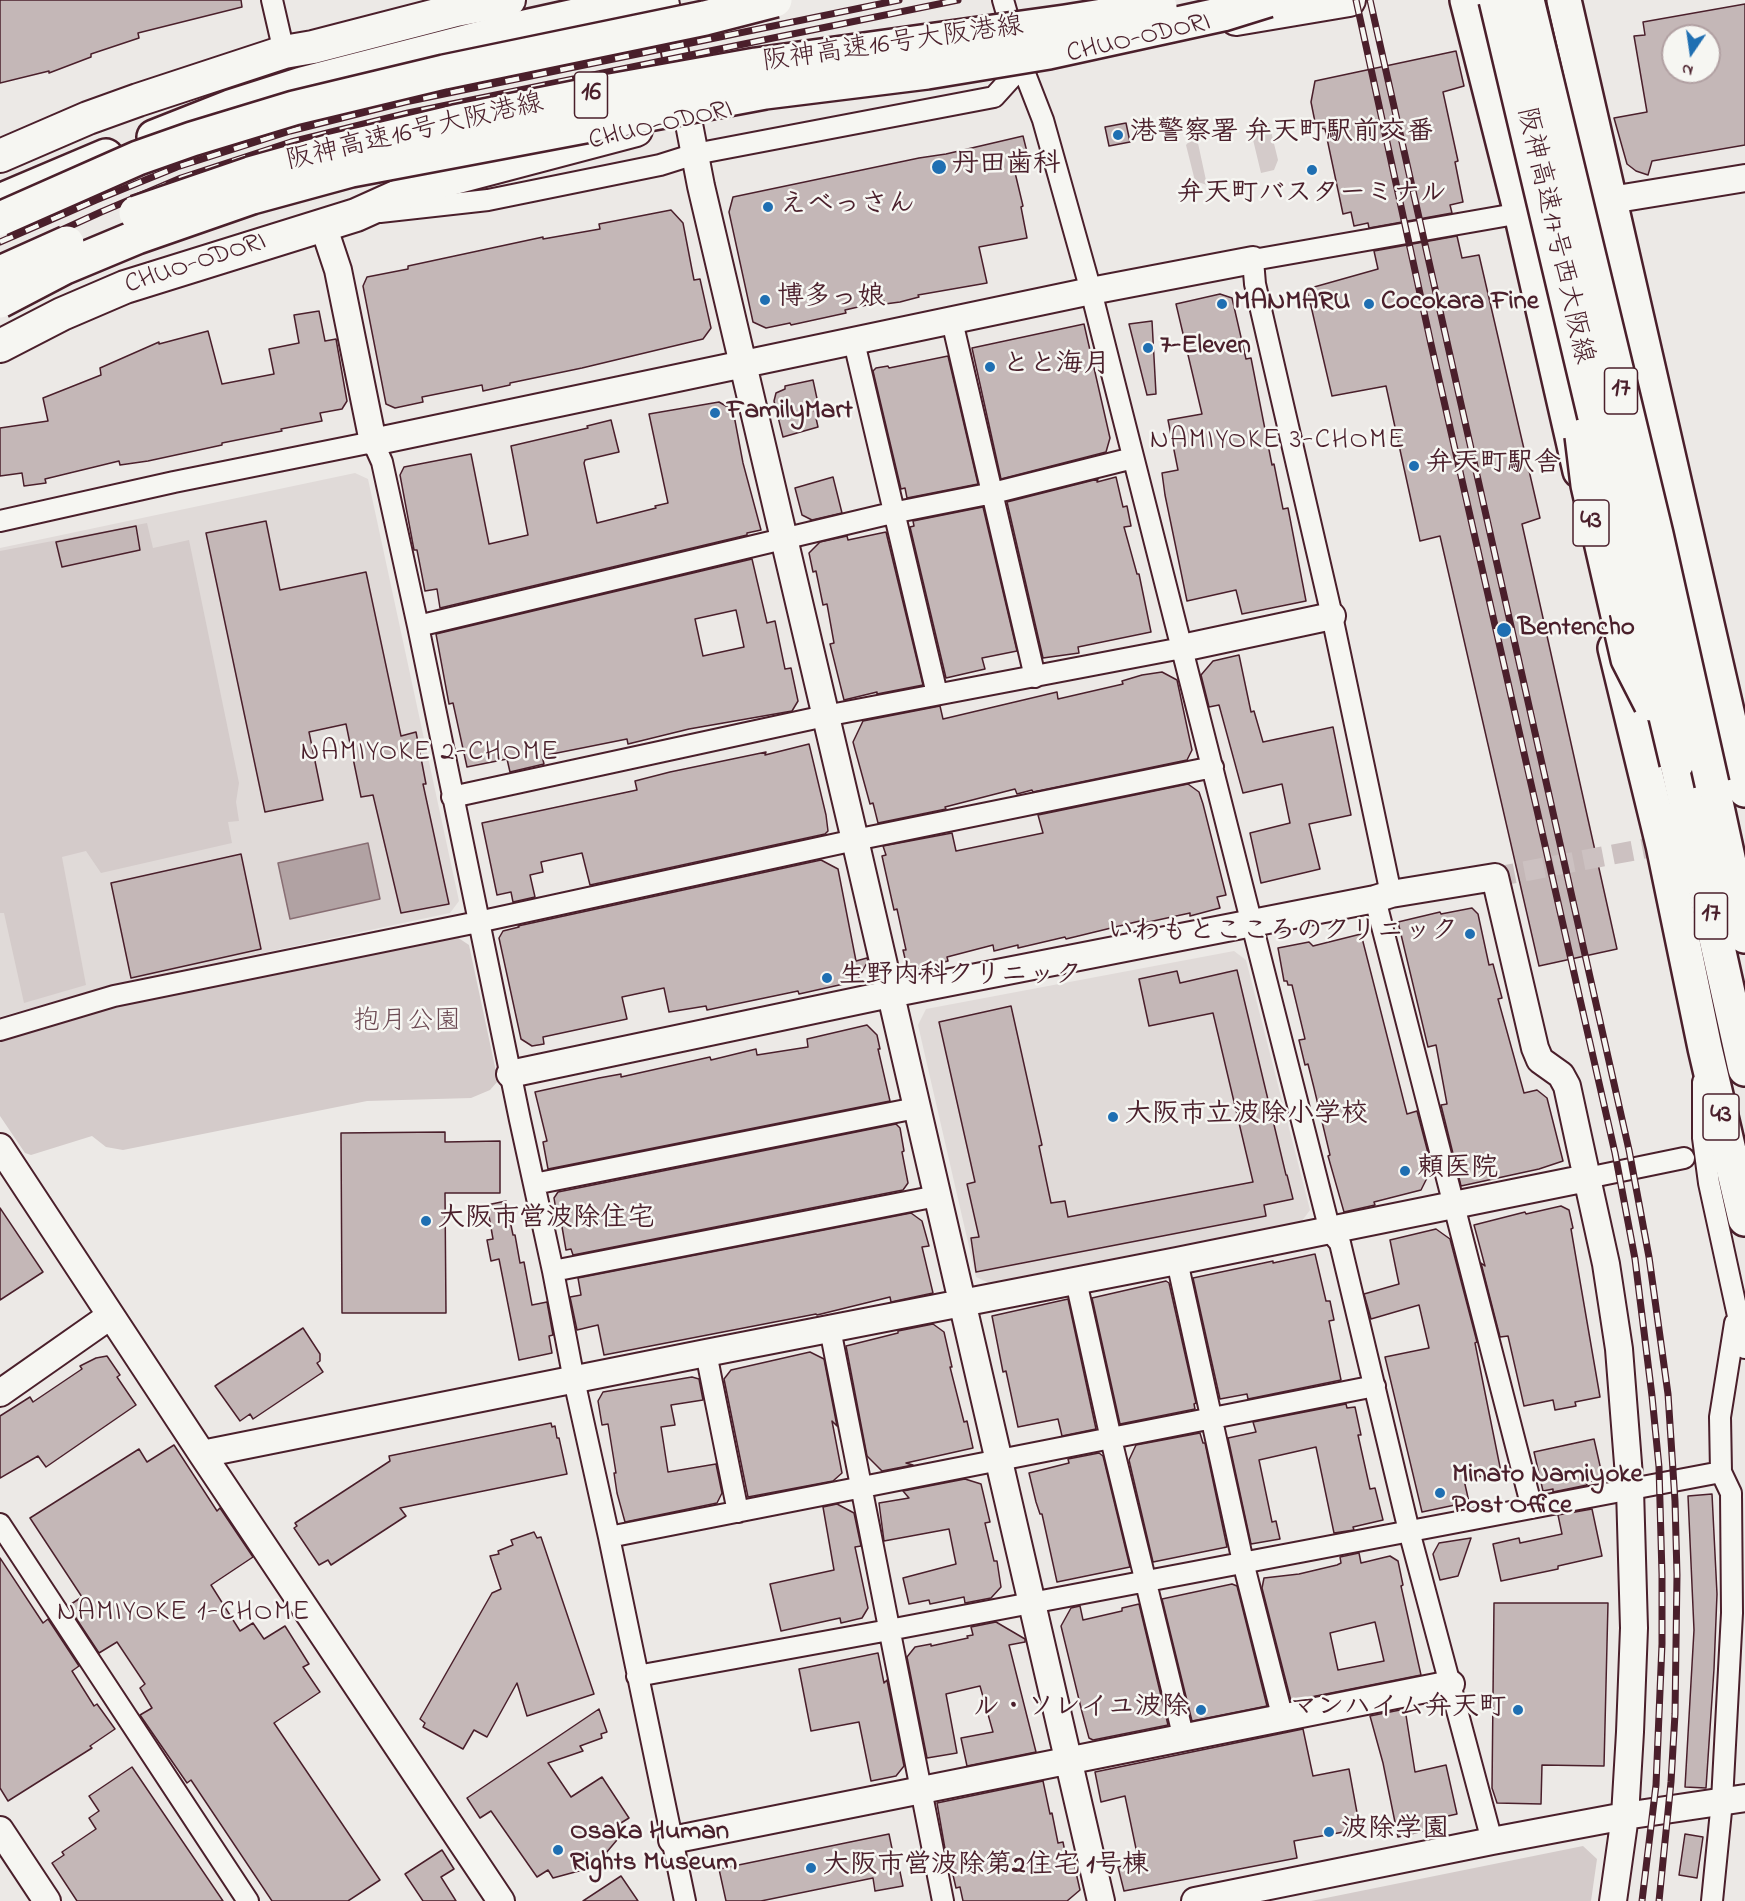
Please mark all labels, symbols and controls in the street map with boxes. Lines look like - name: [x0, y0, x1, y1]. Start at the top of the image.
- street label: CHUO-ODORI: [1064, 8, 1214, 72]
- street label: 阪神高速16号大阪港線: [760, 12, 1026, 80]
- north arrow: [1661, 24, 1721, 84]
- text: N: [1679, 57, 1695, 82]
- road number: 16: [574, 72, 608, 118]
- street label: 阪神高速16号大阪港線: [283, 89, 547, 179]
- street label: CHUO-ODORI: [586, 95, 736, 159]
- street label: 阪神高速17号西大阪線: [1508, 104, 1598, 368]
- place label: 港警察署 弁天町駅前交番: [1130, 119, 1434, 151]
- marker: 港警察署 弁天町駅前交番: [1111, 128, 1125, 142]
- place label: 丹田歯科: [952, 151, 1060, 183]
- marker: 丹田歯科: [930, 158, 948, 176]
- marker: 弁天町バスターミナル: [1305, 163, 1319, 177]
- place label: 弁天町バスターミナル: [1177, 180, 1447, 212]
- place label: えべっさん: [780, 191, 915, 223]
- marker: えべっさん: [761, 200, 775, 214]
- street label: CHUO-ODORI: [121, 227, 271, 303]
- place label: 博多っ娘: [777, 284, 885, 316]
- place label: MANMARU: [1234, 288, 1350, 320]
- place label: Cocokara Fine: [1381, 288, 1539, 320]
- marker: 博多っ娘: [758, 293, 772, 307]
- marker: MANMARU: [1215, 297, 1229, 311]
- marker: Cocokara Fine: [1362, 297, 1376, 311]
- place label: 7-Eleven: [1160, 332, 1251, 364]
- marker: 7-Eleven: [1141, 341, 1155, 355]
- place label: とと海月: [1002, 351, 1110, 383]
- marker: とと海月: [983, 360, 997, 374]
- road number: 17: [1604, 368, 1638, 414]
- place label: FamilyMart: [727, 397, 853, 429]
- marker: FamilyMart: [708, 406, 722, 420]
- district label: NAMIYOKE 3-CHOME: [1150, 425, 1406, 459]
- place label: 弁天町駅舎: [1426, 450, 1561, 482]
- marker: 弁天町駅舎: [1407, 459, 1421, 473]
- road number: 43: [1573, 500, 1609, 546]
- place label: Bentencho: [1518, 614, 1635, 646]
- marker: Bentencho: [1495, 621, 1513, 639]
- district label: NAMIYOKE 2-CHOME: [301, 737, 559, 771]
- road number: 17: [1694, 893, 1728, 939]
- place label: いわもとこころのクリニック: [1107, 918, 1458, 950]
- marker: いわもとこころのクリニック: [1463, 927, 1477, 941]
- place label: 生野内科クリニック: [839, 962, 1082, 994]
- marker: 生野内科クリニック: [820, 971, 834, 985]
- park label: 抱月公園: [353, 1008, 461, 1040]
- road number: 43: [1703, 1094, 1739, 1140]
- place label: 大阪市立波除小学校: [1125, 1101, 1368, 1133]
- marker: 大阪市立波除小学校: [1106, 1110, 1120, 1124]
- place label: 頼医院: [1417, 1155, 1498, 1187]
- marker: 頼医院: [1398, 1164, 1412, 1178]
- place label: 大阪市営波除住宅: [438, 1205, 654, 1237]
- marker: 大阪市営波除住宅: [419, 1214, 433, 1228]
- place label: Minato Namiyoke Post Office: [1452, 1461, 1643, 1524]
- marker: Minato Namiyoke Post Office: [1433, 1486, 1447, 1500]
- district label: NAMIYOKE 1-CHOME: [57, 1597, 311, 1631]
- place label: ル・ソレイユ波除: [973, 1694, 1189, 1726]
- place label: マンハイム弁天町: [1290, 1694, 1506, 1726]
- marker: ル・ソレイユ波除: [1194, 1703, 1208, 1717]
- marker: マンハイム弁天町: [1511, 1703, 1525, 1717]
- place label: 波除学園: [1341, 1816, 1449, 1848]
- place label: Osaka Human Rights Museum: [570, 1818, 737, 1881]
- marker: 波除学園: [1322, 1825, 1336, 1839]
- marker: Osaka Human Rights Museum: [551, 1843, 565, 1857]
- place label: 大阪市営波除第2住宅 1号棟: [823, 1852, 1149, 1884]
- marker: 大阪市営波除第2住宅 1号棟: [804, 1861, 818, 1875]

